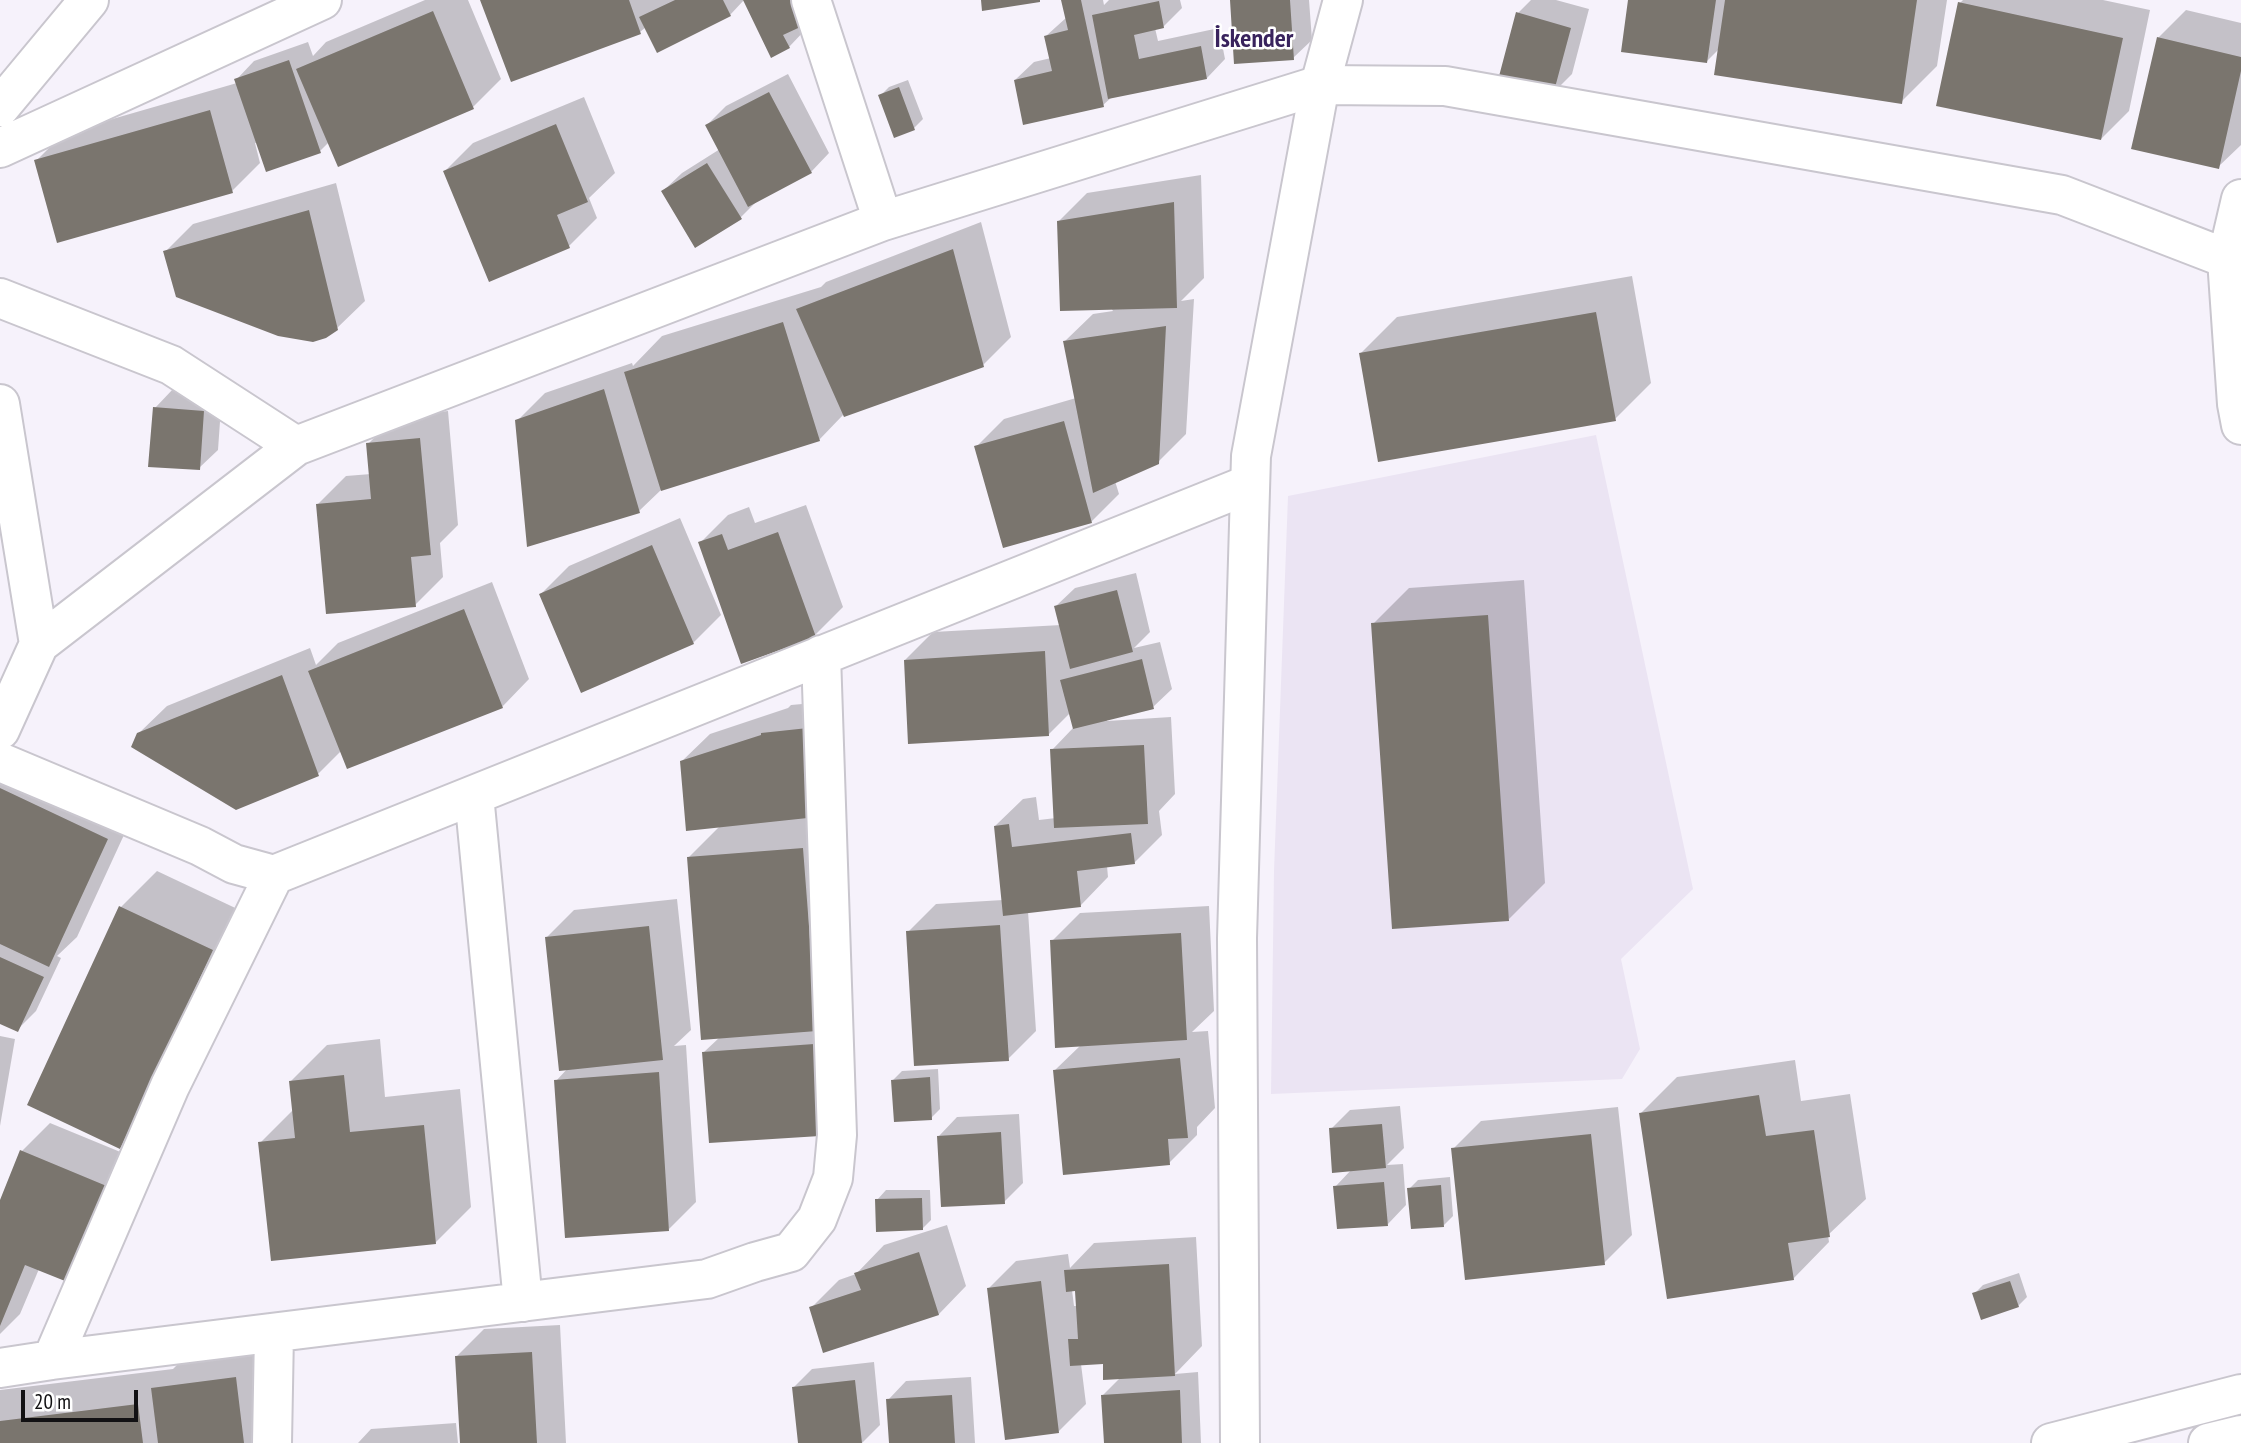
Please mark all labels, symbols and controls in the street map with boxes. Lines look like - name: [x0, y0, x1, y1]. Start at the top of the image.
- district label: İskender: [1215, 24, 1293, 56]
- scale bar: [24, 1376, 142, 1420]
- text: 20 m: [34, 1388, 71, 1415]

